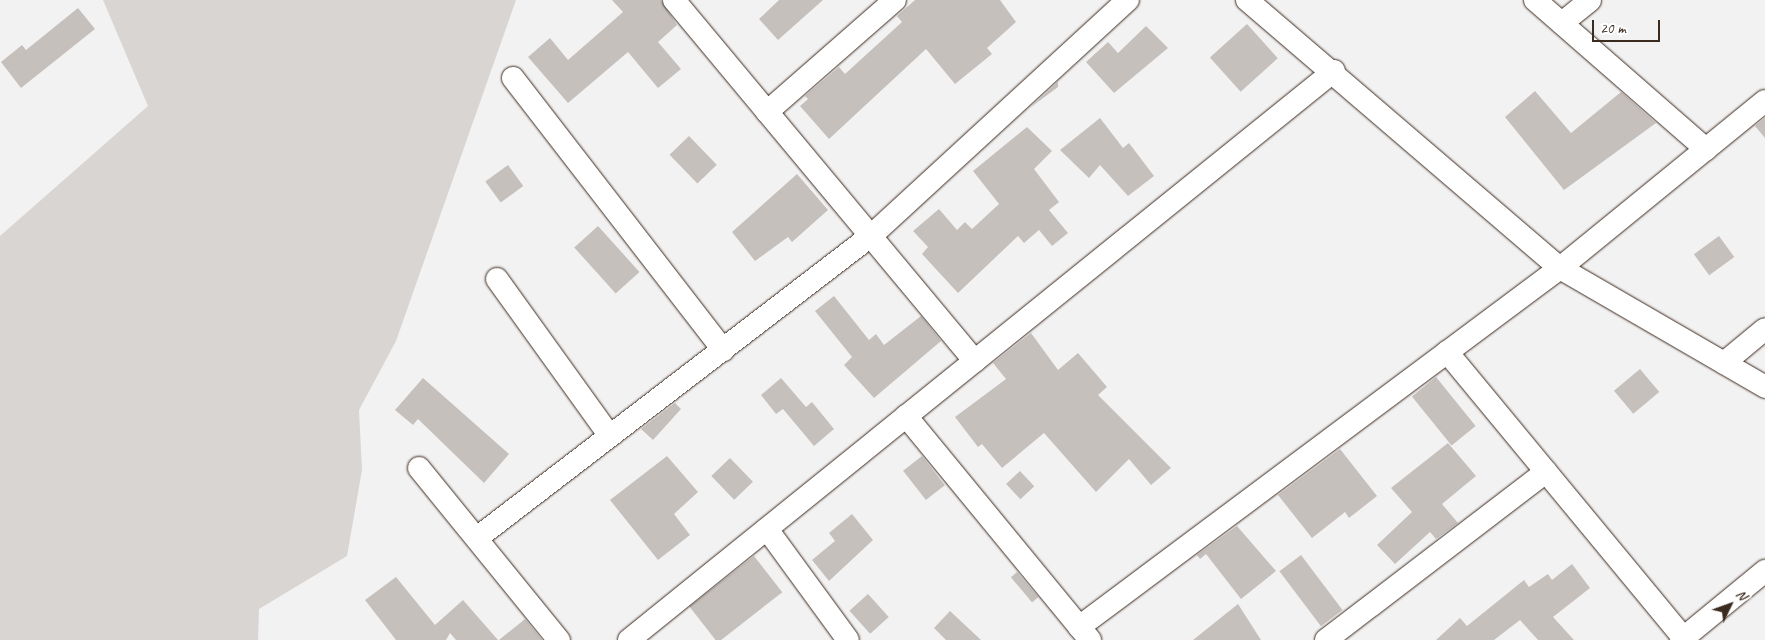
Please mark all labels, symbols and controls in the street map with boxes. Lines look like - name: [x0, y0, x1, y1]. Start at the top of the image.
- scale bar: [1595, 10, 1662, 42]
- text: 20 m: [1600, 19, 1626, 38]
- north arrow: [1705, 580, 1755, 630]
- text: N: [1732, 586, 1751, 604]

